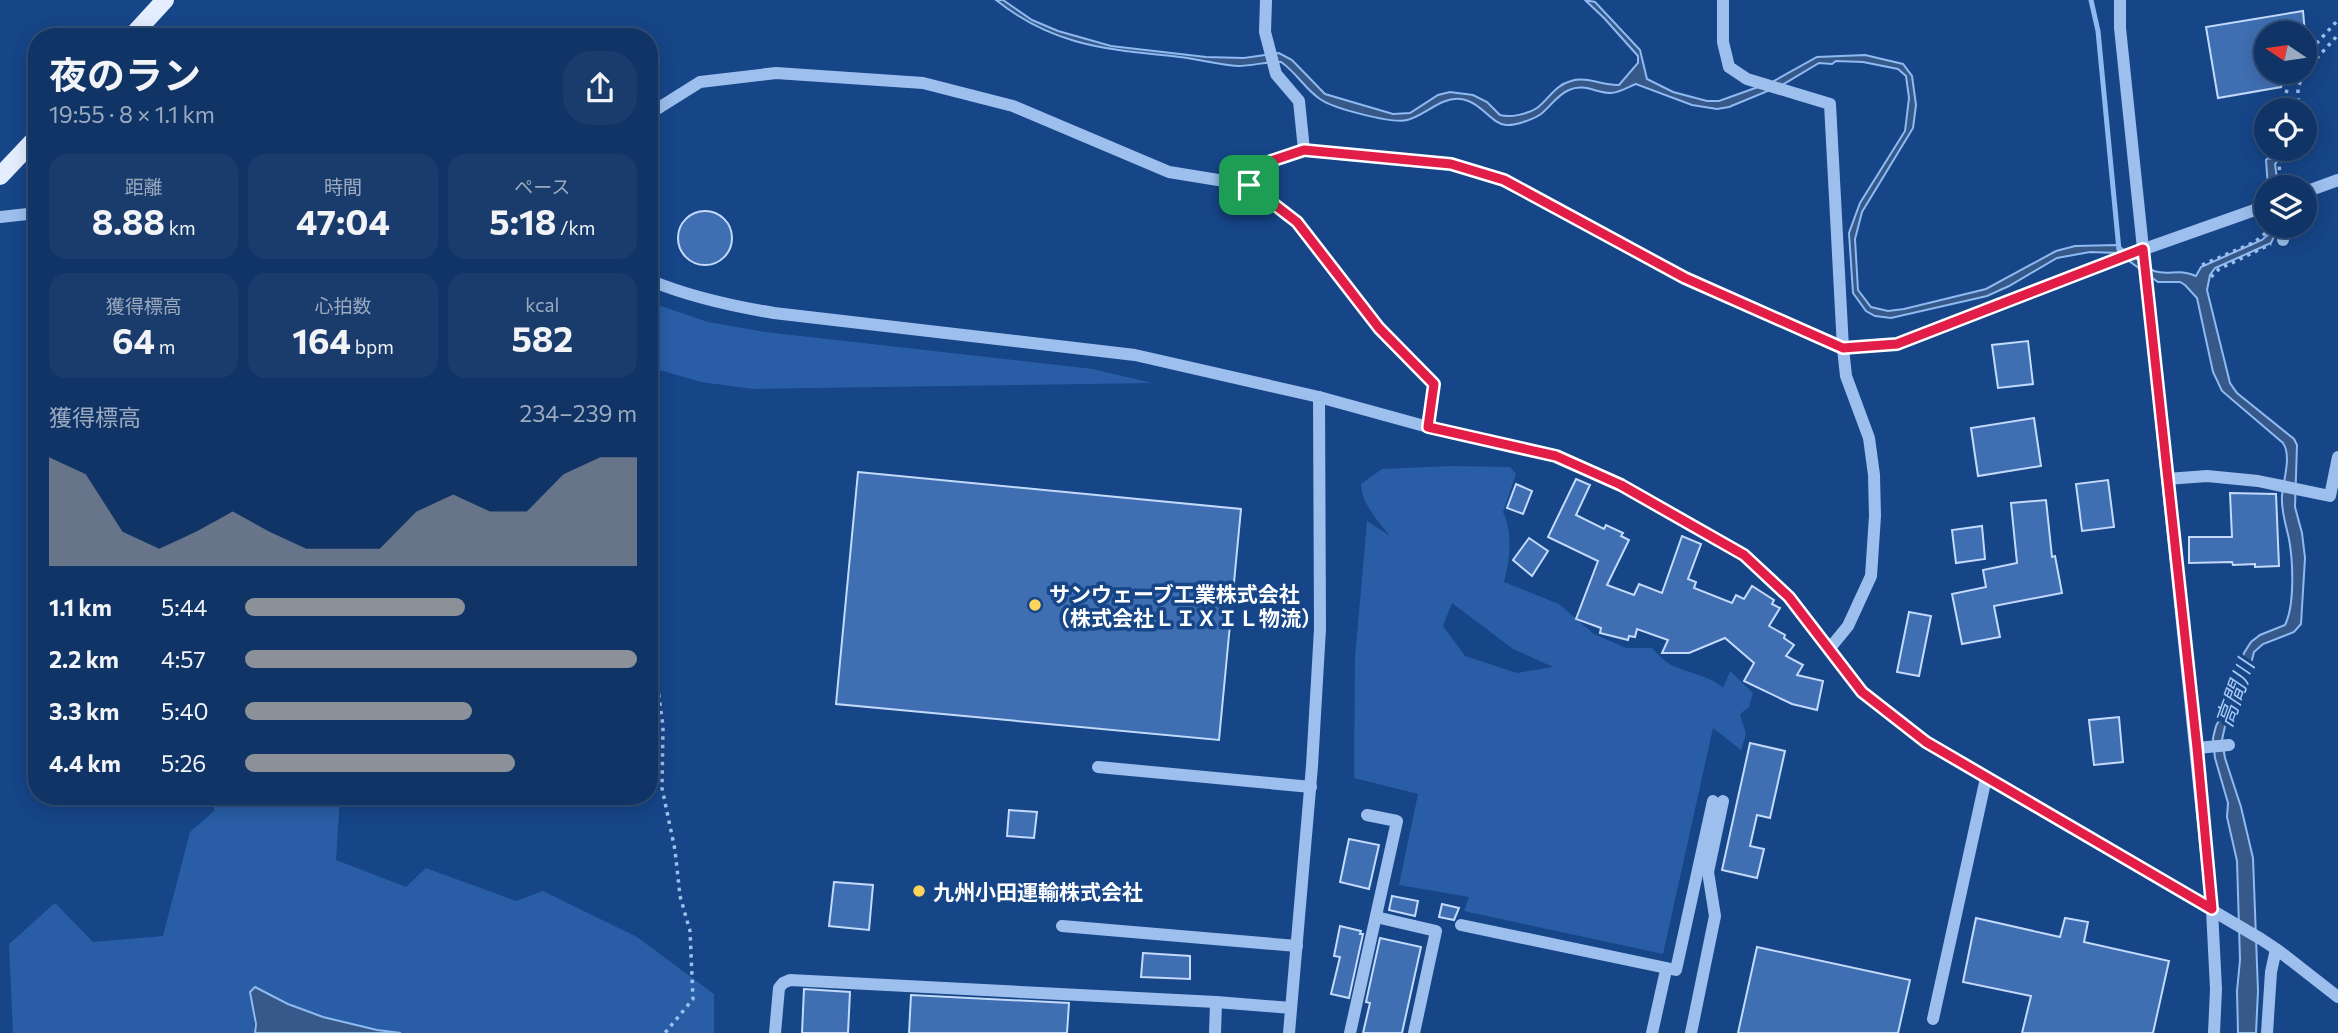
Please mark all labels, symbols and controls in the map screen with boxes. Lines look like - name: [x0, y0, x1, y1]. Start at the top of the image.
- north arrow: [2254, 21, 2317, 84]
- map controls: [2254, 21, 2317, 238]
- text: 夜のラン: [49, 50, 201, 97]
- button: share: [563, 51, 637, 125]
- button: locate: [2254, 98, 2317, 161]
- text: 19:55 · 8 × 1.1 km: [49, 100, 215, 128]
- pin: [1219, 155, 1279, 215]
- icon: arrive: [1230, 166, 1268, 204]
- text: 距離: [125, 175, 163, 198]
- text: 時間: [324, 175, 362, 198]
- text: ペース: [514, 175, 570, 198]
- button: layers: [2254, 175, 2317, 238]
- text: 8.88: [92, 199, 165, 242]
- text: 47:04: [296, 199, 390, 242]
- text: 5:18: [489, 199, 556, 242]
- text: km: [165, 216, 196, 239]
- text: /km: [556, 216, 595, 239]
- text: kcal: [525, 293, 559, 316]
- text: 獲得標高: [106, 294, 182, 317]
- text: 心拍数: [314, 294, 372, 317]
- text: 582: [511, 316, 573, 359]
- text: 64: [112, 318, 155, 361]
- text: 164: [292, 318, 351, 361]
- text: m: [155, 335, 175, 358]
- text: bpm: [351, 335, 394, 358]
- text: 234–239 m: [519, 399, 637, 427]
- text: 獲得標高: [49, 403, 141, 431]
- place label: サンウェーブ工業株式会社 （株式会社ＬＩＸＩＬ物流）: [1049, 581, 1322, 630]
- text: 1.1 km: [49, 593, 112, 621]
- text: 5:44: [161, 593, 207, 621]
- marker: サンウェーブ工業株式会社 （株式会社ＬＩＸＩＬ物流）: [1027, 597, 1043, 613]
- text: 2.2 km: [49, 645, 119, 673]
- text: 4:57: [161, 645, 206, 673]
- water label: 高間川: [2209, 653, 2260, 730]
- text: 3.3 km: [49, 697, 119, 725]
- text: 5:40: [161, 697, 208, 725]
- text: 4.4 km: [49, 749, 121, 777]
- text: 5:26: [161, 749, 206, 777]
- place label: 九州小田運輸株式会社: [933, 879, 1143, 904]
- marker: 九州小田運輸株式会社: [911, 883, 927, 899]

